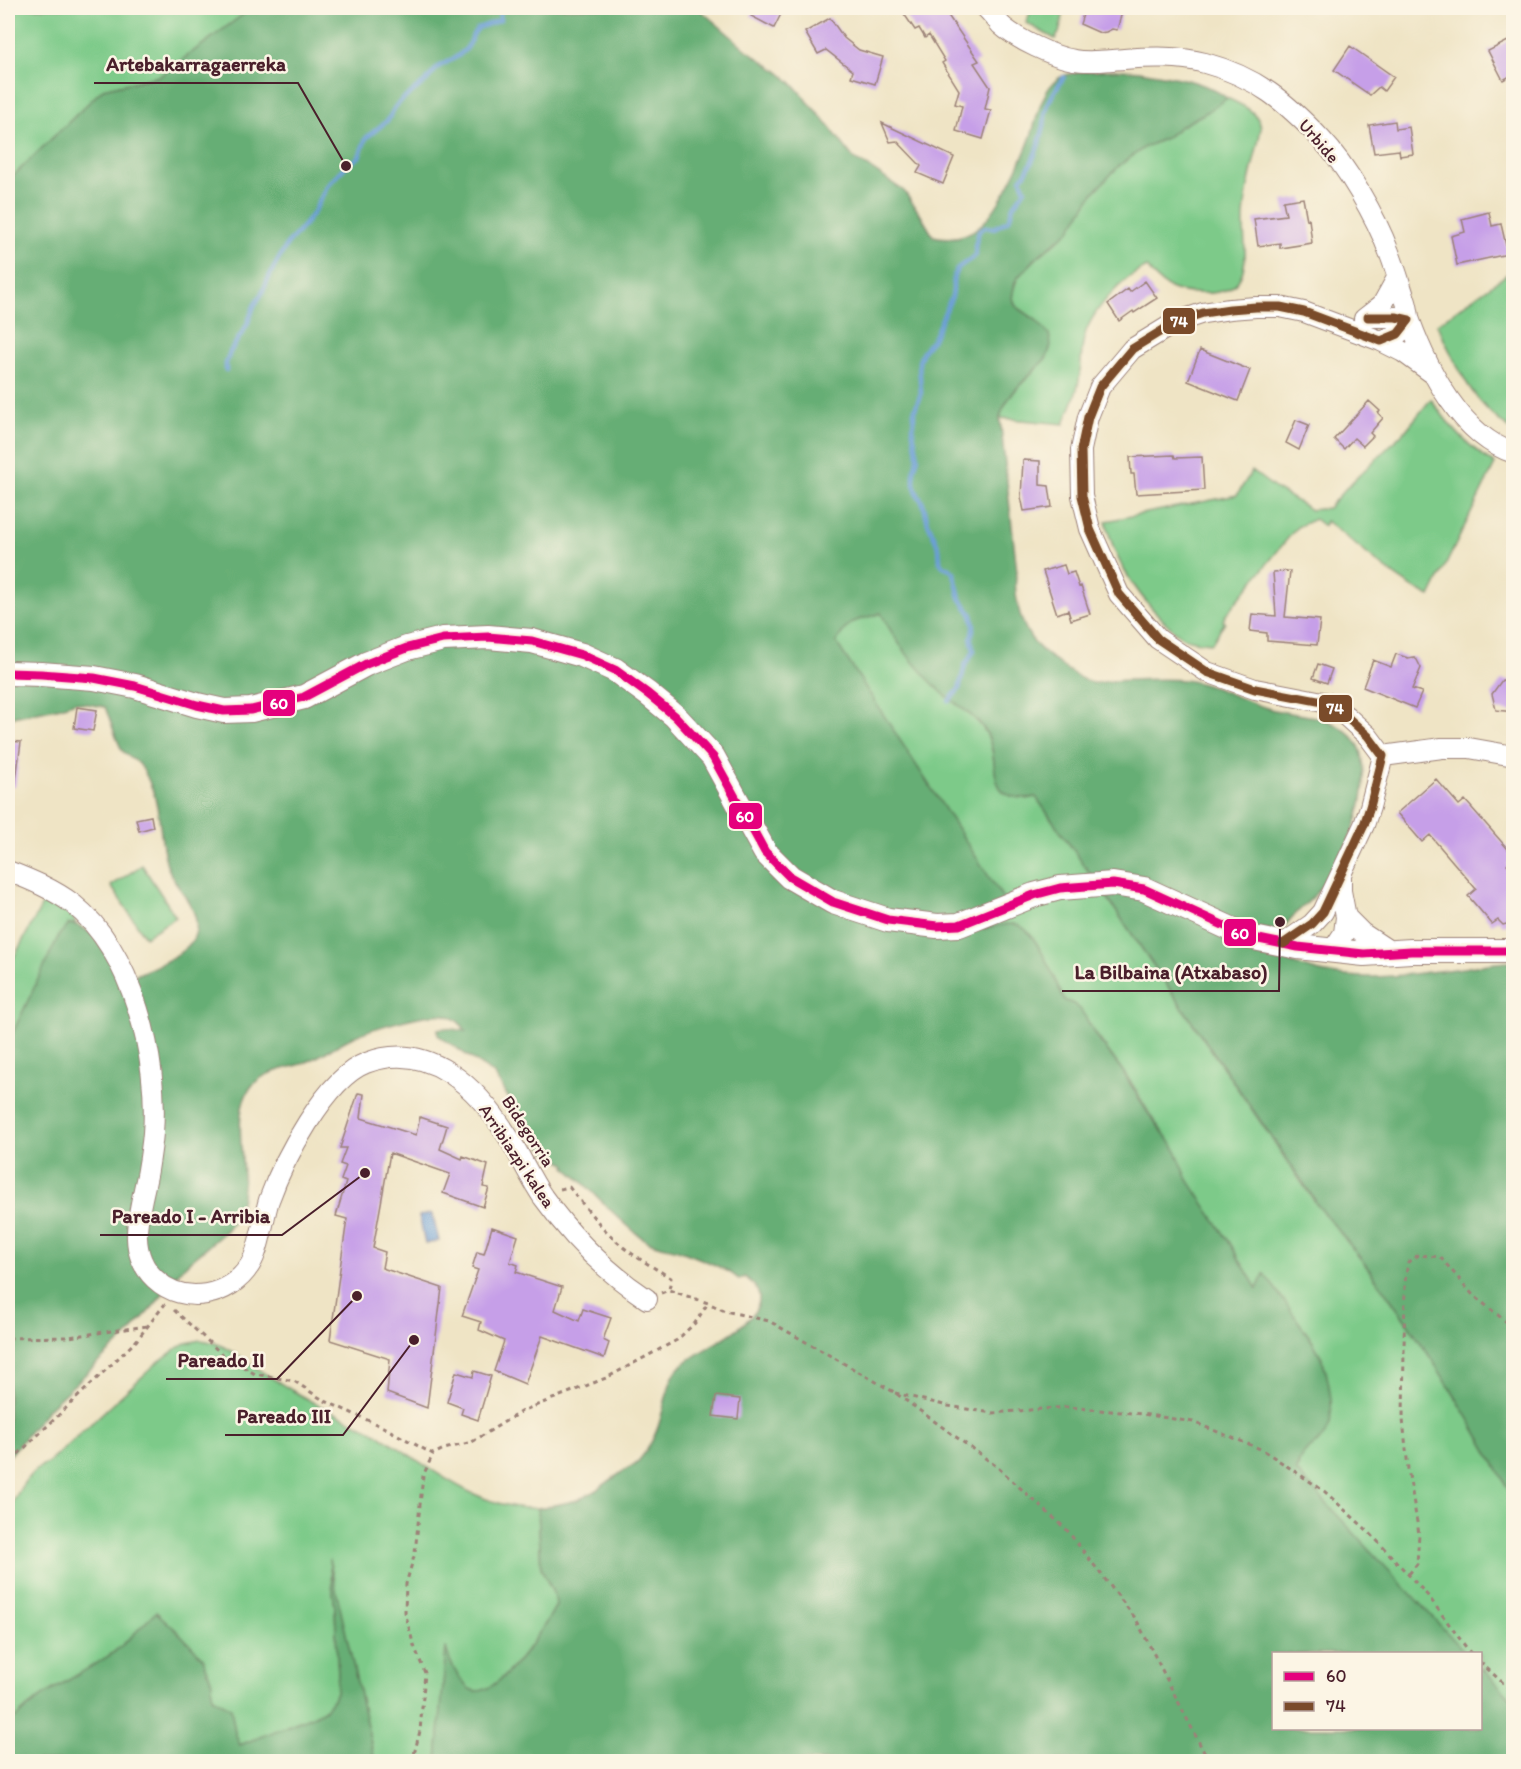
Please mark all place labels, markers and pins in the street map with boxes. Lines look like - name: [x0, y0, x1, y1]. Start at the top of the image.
- callout: Artebakarragaerreka: [94, 45, 298, 83]
- callout: La Bilbaina (Atxabaso): [1062, 953, 1279, 991]
- callout: Pareado I - Arribia: [100, 1197, 282, 1235]
- callout: Pareado II: [166, 1341, 277, 1379]
- callout: Pareado III: [225, 1397, 343, 1435]

